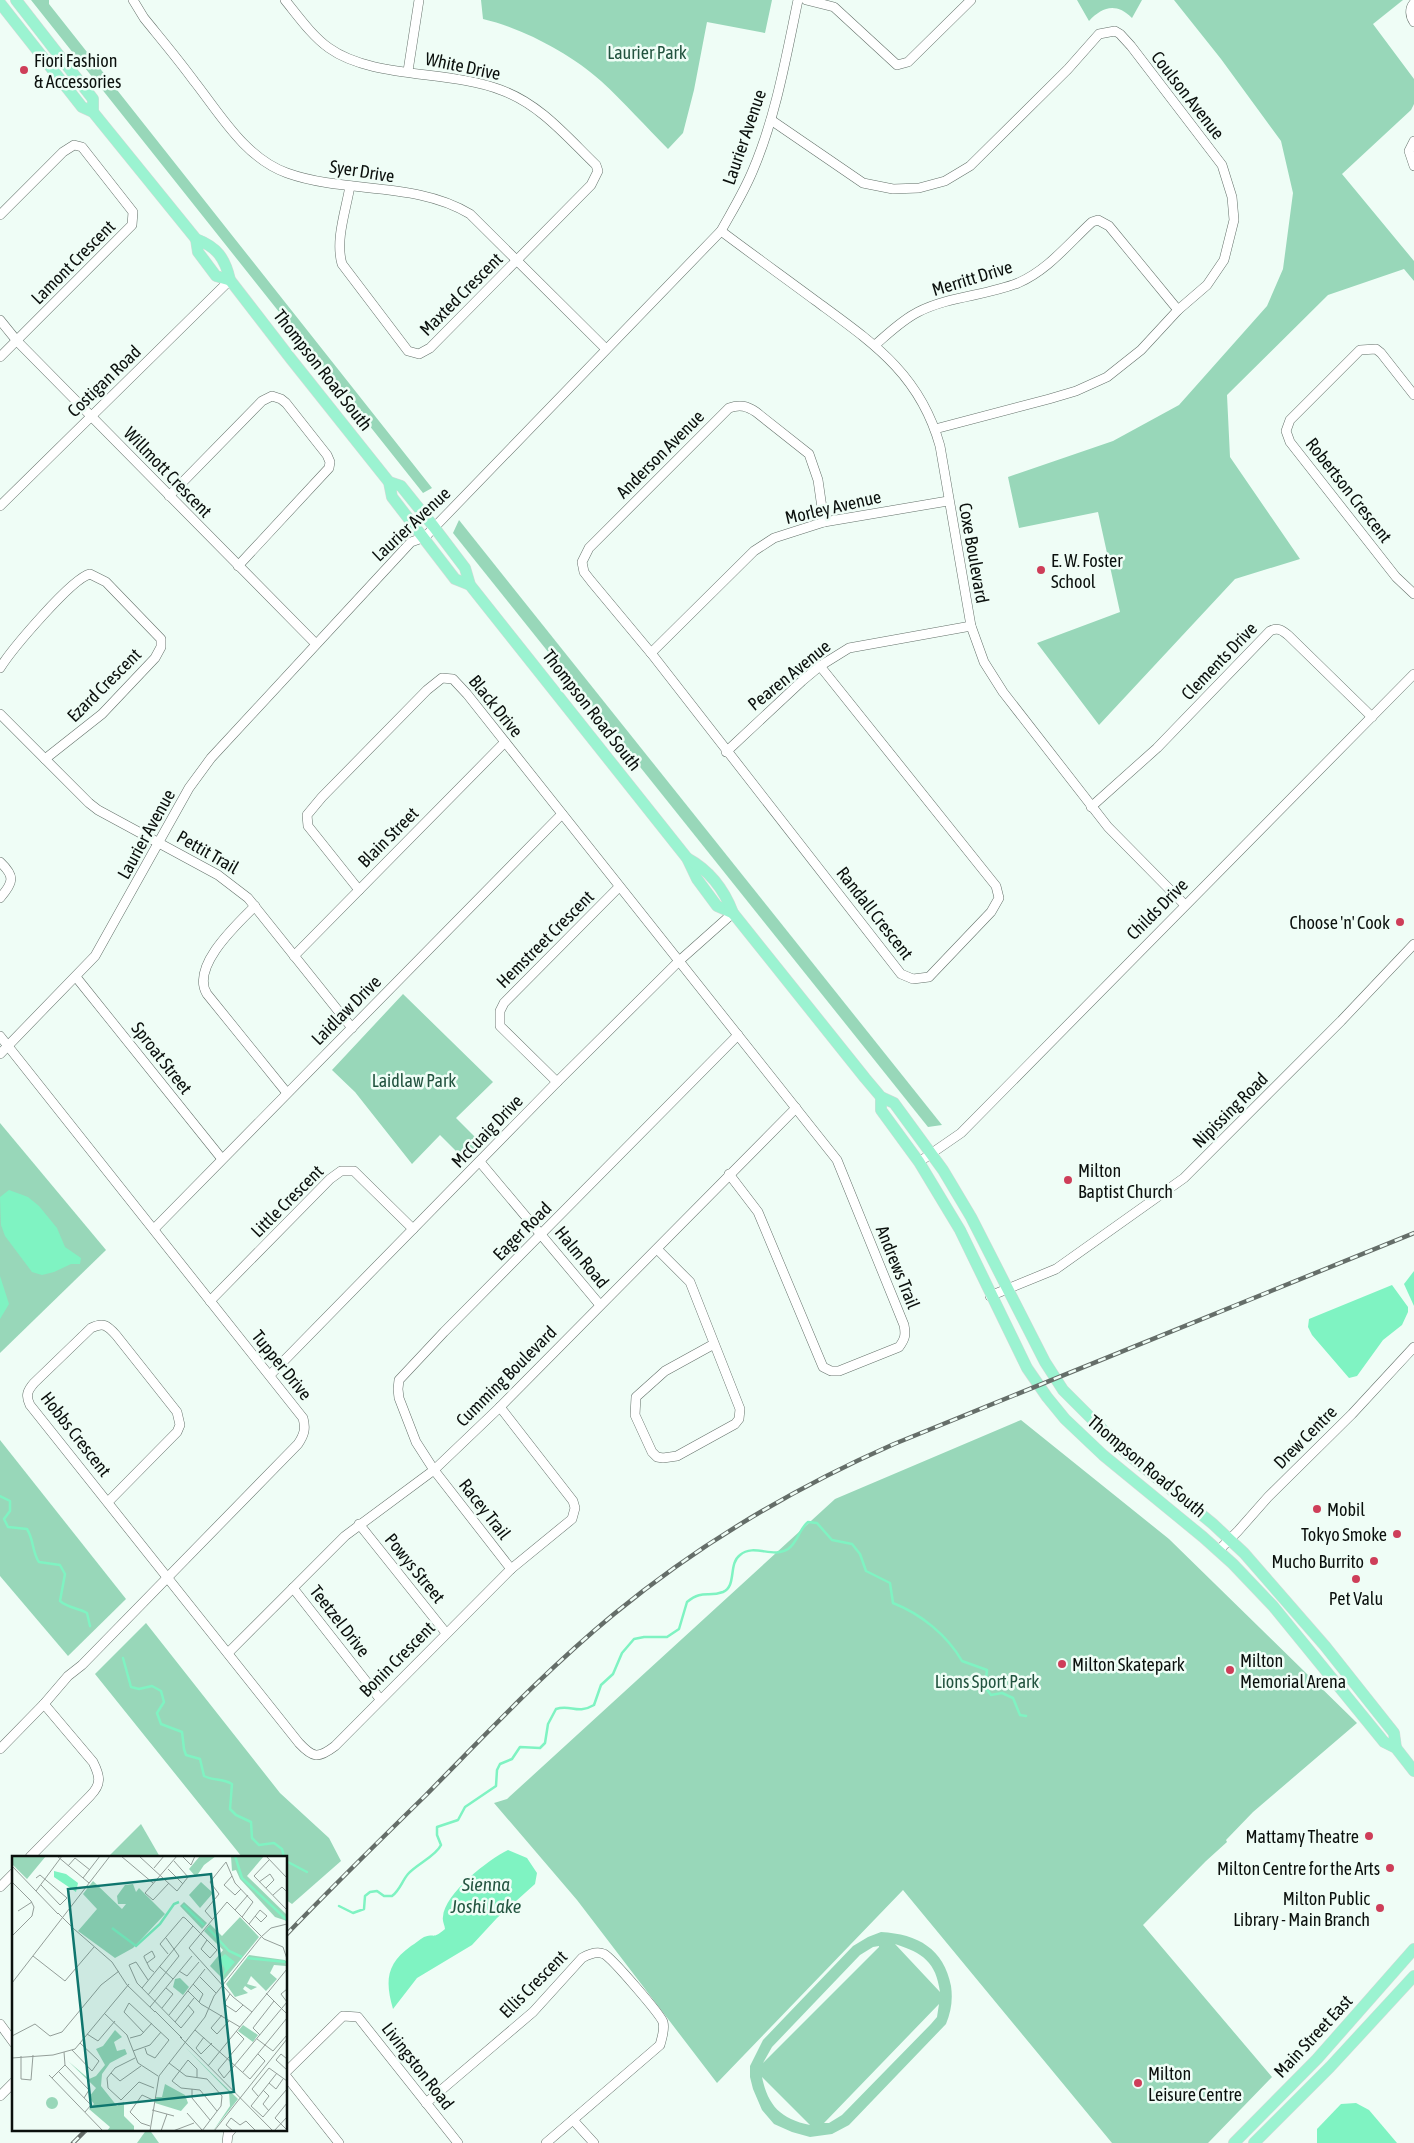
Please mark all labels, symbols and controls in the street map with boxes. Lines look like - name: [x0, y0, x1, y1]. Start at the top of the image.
- park label: Laurier Park: [607, 42, 687, 63]
- street label: Coulson Avenue: [1147, 47, 1229, 143]
- street label: White Drive: [423, 48, 503, 84]
- place label: Fiori Fashion & Accessories: [34, 50, 121, 92]
- marker: Fiori Fashion & Accessories: [18, 64, 30, 76]
- street label: Laurier Avenue: [718, 87, 770, 187]
- street label: Syer Drive: [328, 156, 396, 186]
- street label: Lamont Crescent: [27, 216, 119, 308]
- street label: Maxted Crescent: [415, 248, 507, 340]
- street label: Merritt Drive: [929, 256, 1015, 300]
- street label: Thompson Road South: [269, 305, 377, 435]
- street label: Costigan Road: [63, 341, 145, 421]
- street label: Anderson Avenue: [612, 406, 708, 502]
- street label: Willmott Crescent: [120, 422, 216, 522]
- street label: Robertson Crescent: [1302, 433, 1396, 547]
- street label: Laurier Avenue: [368, 482, 454, 566]
- street label: Morley Avenue: [783, 486, 883, 528]
- street label: Coxe Boulevard: [955, 501, 993, 605]
- place label: E. W. Foster School: [1051, 550, 1123, 592]
- marker: E. W. Foster School: [1035, 564, 1047, 576]
- street label: Clements Drive: [1177, 618, 1261, 704]
- street label: Pearen Avenue: [744, 635, 834, 715]
- street label: Ezard Crescent: [63, 644, 145, 726]
- street label: Thompson Road South: [538, 645, 646, 775]
- street label: Black Drive: [465, 671, 527, 741]
- street label: Laurier Avenue: [113, 785, 179, 883]
- street label: Blain Street: [354, 803, 422, 871]
- street label: Pettit Trail: [173, 826, 243, 878]
- street label: Randall Crescent: [832, 863, 918, 963]
- street label: Childs Drive: [1122, 874, 1192, 944]
- street label: Hemstreet Crescent: [492, 886, 598, 992]
- place label: Choose 'n' Cook: [1290, 912, 1390, 933]
- marker: Choose 'n' Cook: [1394, 916, 1406, 928]
- street label: Laidlaw Drive: [307, 971, 385, 1049]
- street label: Sproat Street: [127, 1018, 197, 1098]
- street label: Nipissing Road: [1188, 1068, 1272, 1152]
- park label: Laidlaw Park: [372, 1070, 456, 1091]
- street label: McCuaig Drive: [447, 1090, 527, 1172]
- place label: Milton Baptist Church: [1078, 1160, 1173, 1202]
- street label: Little Crescent: [247, 1161, 327, 1241]
- marker: Milton Baptist Church: [1062, 1174, 1074, 1186]
- street label: Eager Road: [489, 1198, 555, 1264]
- street label: Halm Road: [551, 1222, 613, 1292]
- street label: Andrews Trail: [872, 1222, 924, 1312]
- street label: Cumming Boulevard: [451, 1321, 561, 1431]
- street label: Tupper Drive: [248, 1326, 316, 1404]
- street label: Hobbs Crescent: [36, 1388, 116, 1480]
- street label: Drew Centre: [1269, 1401, 1341, 1473]
- street label: Thompson Road South: [1084, 1410, 1210, 1522]
- street label: Racey Trail: [455, 1475, 515, 1544]
- place label: Mobil: [1327, 1499, 1365, 1520]
- marker: Mobil: [1311, 1503, 1323, 1515]
- place label: Tokyo Smoke: [1301, 1524, 1387, 1545]
- marker: Tokyo Smoke: [1391, 1528, 1403, 1540]
- street label: Powys Street: [381, 1529, 449, 1607]
- place label: Mucho Burrito: [1271, 1551, 1364, 1572]
- marker: Mucho Burrito: [1368, 1555, 1380, 1567]
- marker: Pet Valu: [1350, 1573, 1362, 1585]
- street label: Teetzel Drive: [306, 1581, 374, 1661]
- place label: Pet Valu: [1329, 1588, 1383, 1609]
- street label: Bonin Crescent: [355, 1617, 439, 1701]
- place label: Milton Memorial Arena: [1240, 1650, 1346, 1692]
- place label: Milton Skatepark: [1072, 1654, 1185, 1675]
- marker: Milton Skatepark: [1056, 1658, 1068, 1670]
- marker: Milton Memorial Arena: [1224, 1664, 1236, 1676]
- park label: Lions Sport Park: [935, 1671, 1039, 1692]
- place label: Mattamy Theatre: [1246, 1826, 1359, 1847]
- marker: Mattamy Theatre: [1363, 1830, 1375, 1842]
- inset map: [12, 1856, 288, 2130]
- place label: Milton Centre for the Arts: [1217, 1858, 1380, 1879]
- marker: Milton Centre for the Arts: [1384, 1862, 1396, 1874]
- water label: Sienna Joshi Lake: [450, 1873, 521, 1917]
- place label: Milton Public Library - Main Branch: [1233, 1888, 1370, 1930]
- marker: Milton Public Library - Main Branch: [1374, 1902, 1386, 1914]
- street label: Ellis Crescent: [495, 1946, 571, 2022]
- street label: Main Street East: [1269, 1990, 1357, 2082]
- street label: Livingston Road: [378, 2018, 458, 2114]
- place label: Milton Leisure Centre: [1148, 2063, 1242, 2105]
- marker: Milton Leisure Centre: [1132, 2077, 1144, 2089]

